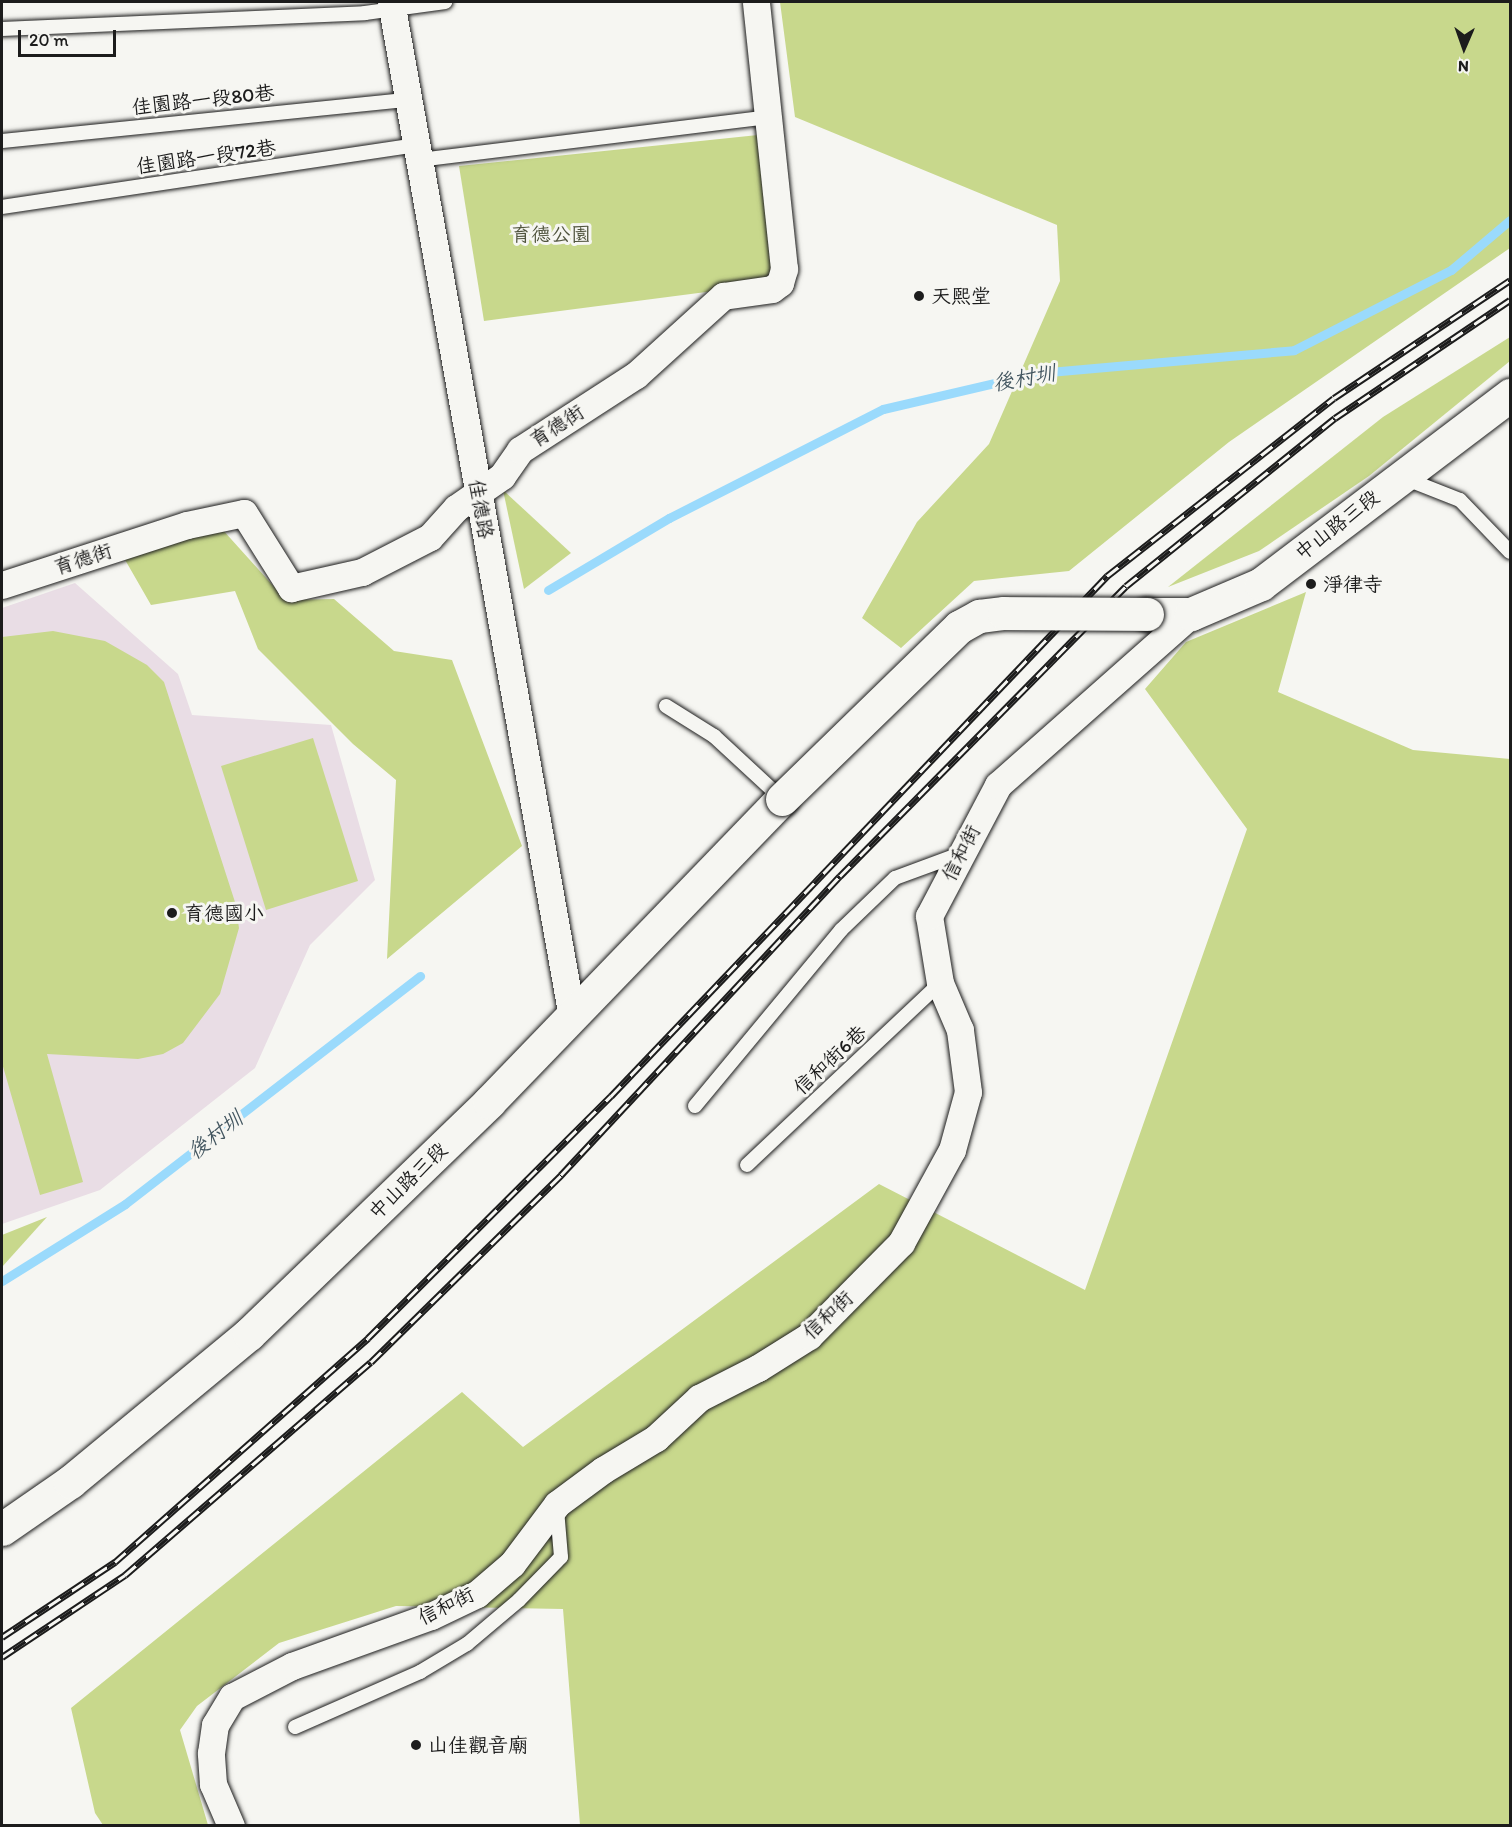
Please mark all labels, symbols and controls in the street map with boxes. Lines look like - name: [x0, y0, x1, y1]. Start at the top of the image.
- scale bar: [21, 18, 118, 56]
- north arrow: [1434, 18, 1494, 78]
- text: 20 m: [29, 29, 69, 51]
- text: N: [1458, 57, 1469, 76]
- street label: 佳園路一段80巷: [130, 81, 276, 119]
- street label: 佳園路一段72巷: [135, 135, 277, 179]
- park label: 育德公園: [511, 222, 591, 246]
- place label: 天熙堂: [931, 284, 991, 308]
- marker: 天熙堂: [912, 289, 926, 303]
- water label: 後村圳: [991, 360, 1057, 396]
- street label: 育德街: [525, 400, 589, 452]
- street label: 佳德路: [464, 477, 498, 541]
- street label: 中山路三段: [1290, 485, 1384, 565]
- street label: 育德街: [51, 538, 115, 580]
- place label: 淨律寺: [1323, 572, 1383, 596]
- marker: 淨律寺: [1304, 577, 1318, 591]
- street label: 信和街: [937, 821, 985, 885]
- place label: 育德國小: [184, 901, 264, 925]
- marker: 育德國小: [165, 906, 179, 920]
- street label: 信和街6巷: [789, 1020, 871, 1100]
- water label: 後村圳: [182, 1106, 248, 1164]
- street label: 中山路三段: [364, 1138, 452, 1224]
- street label: 信和街: [798, 1286, 858, 1344]
- street label: 信和街: [414, 1582, 478, 1630]
- place label: 山佳觀音廟: [428, 1733, 528, 1757]
- marker: 山佳觀音廟: [409, 1738, 423, 1752]

